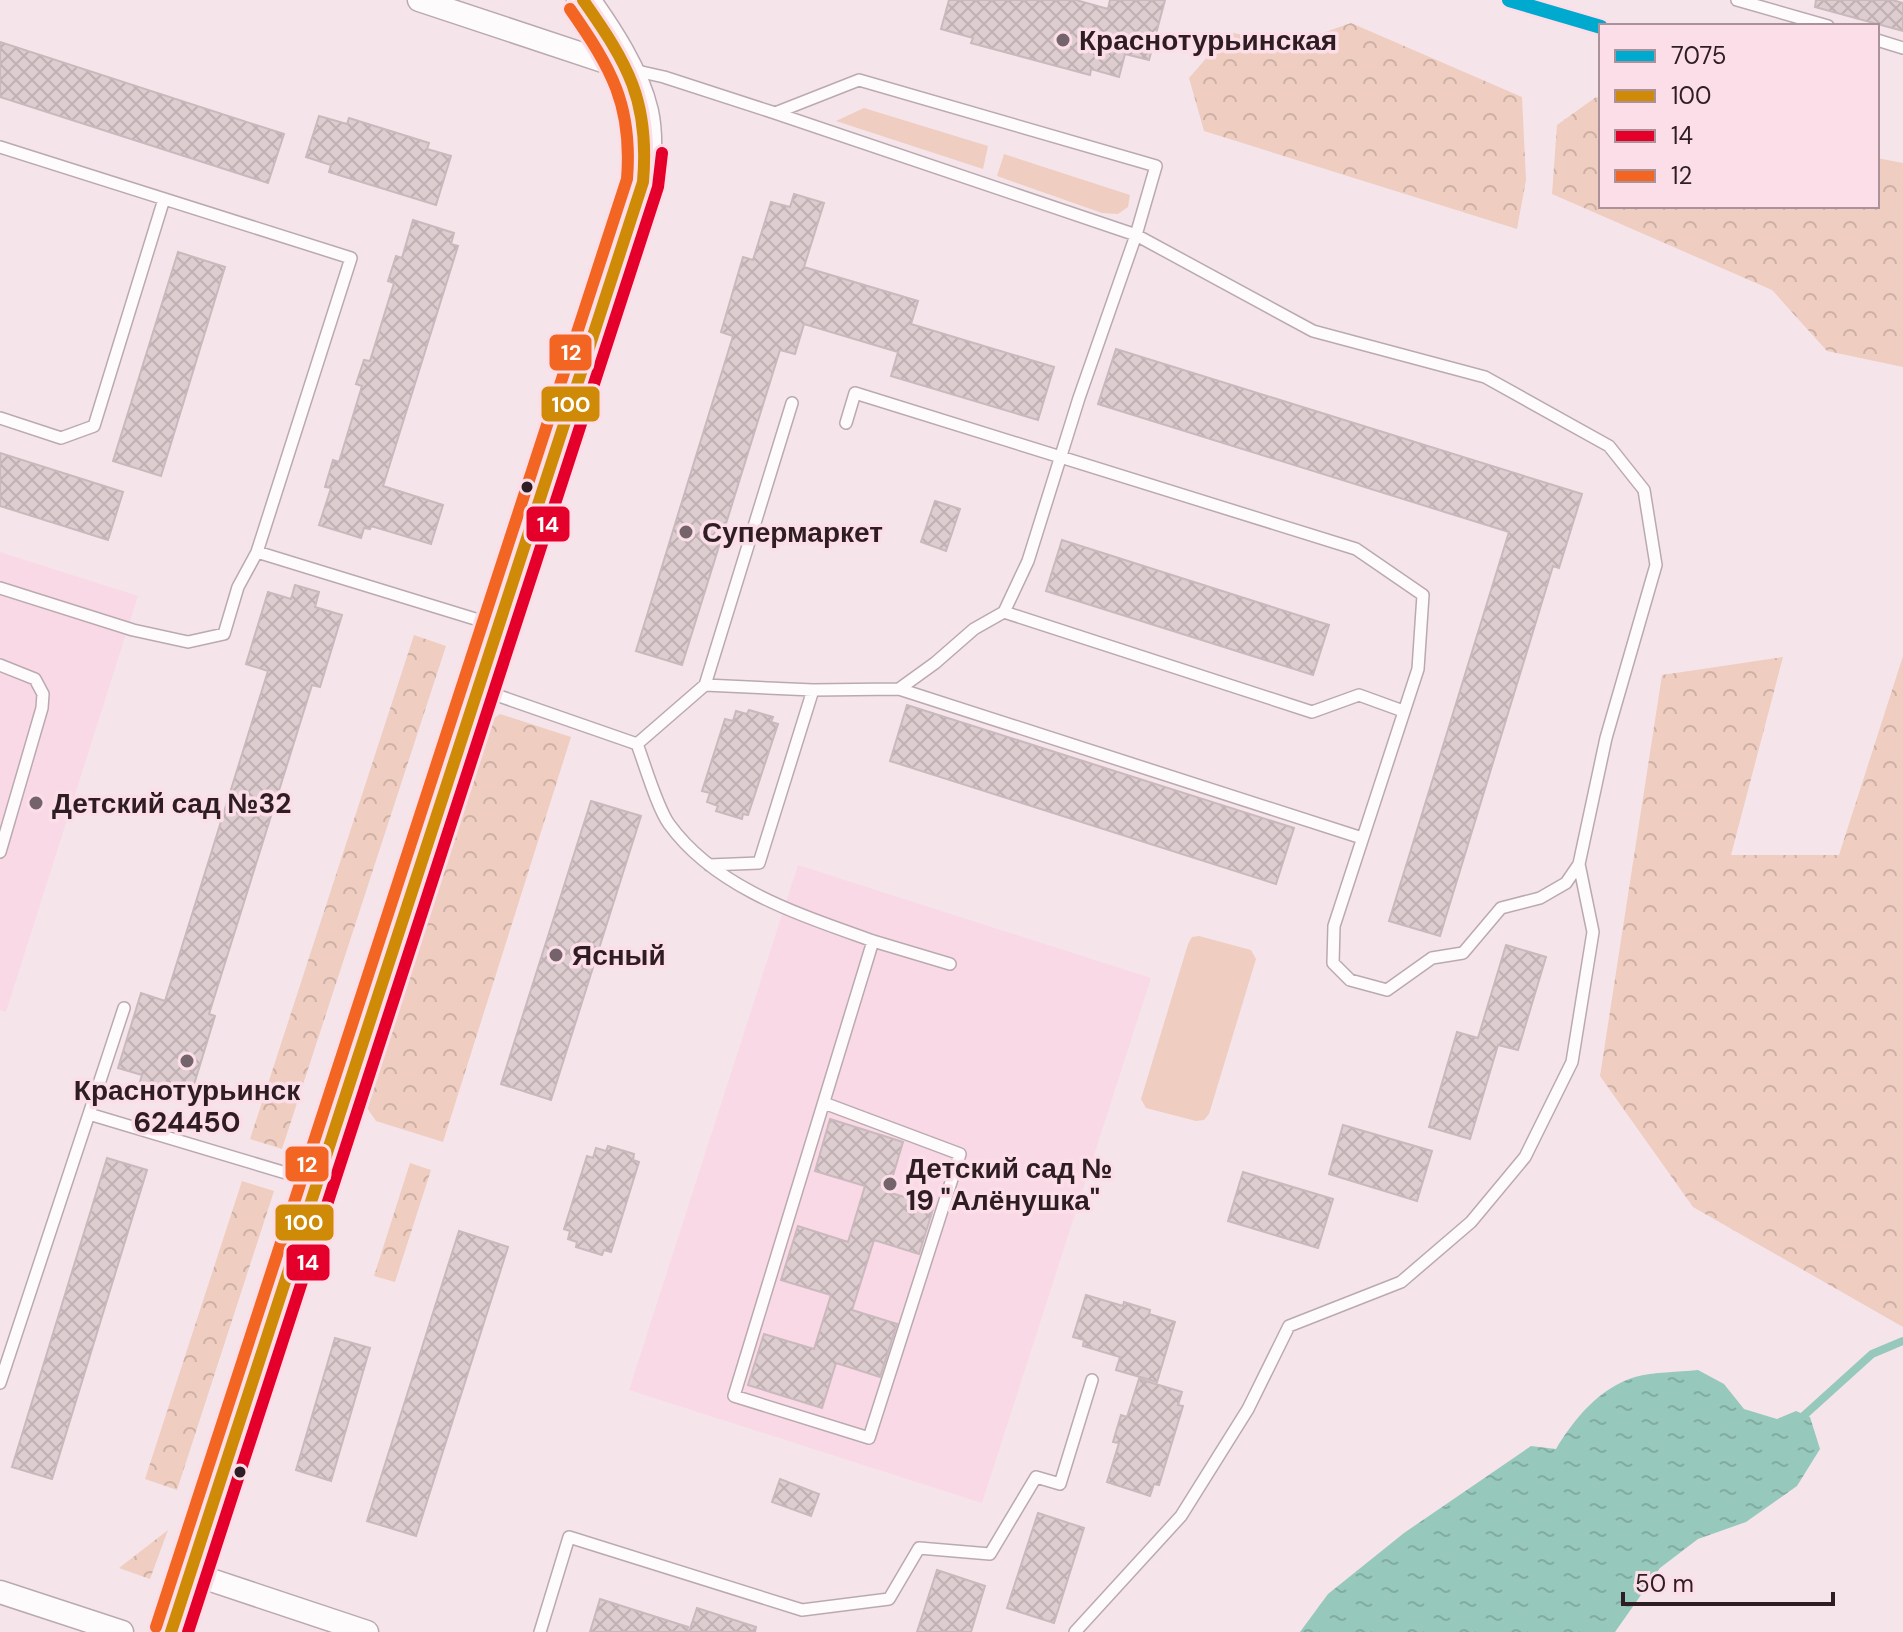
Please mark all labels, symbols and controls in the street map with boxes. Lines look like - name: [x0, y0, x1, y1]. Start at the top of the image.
- place label: Краснотурьинская: [1079, 22, 1337, 59]
- legend: [1599, 24, 1879, 208]
- marker: Краснотурьинская: [1054, 31, 1072, 49]
- text: 7075: [1671, 40, 1726, 71]
- text: 100: [1671, 80, 1711, 111]
- text: 14: [1671, 120, 1693, 151]
- text: 12: [1671, 160, 1692, 191]
- line badge: 12: [548, 333, 593, 372]
- text: 12: [561, 338, 581, 367]
- line badge: 100: [540, 385, 601, 423]
- text: 100: [552, 390, 590, 419]
- unlabelled marker: [519, 479, 535, 495]
- line badge: 14: [525, 505, 571, 543]
- text: 14: [537, 510, 559, 539]
- place label: Супермаркет: [702, 514, 883, 551]
- marker: Супермаркет: [677, 523, 695, 541]
- place label: Детский сад №32: [52, 785, 292, 822]
- marker: Детский сад №32: [27, 794, 45, 812]
- place label: Ясный: [572, 937, 666, 974]
- marker: Ясный: [547, 946, 565, 964]
- marker: Краснотурьинск 624450: [178, 1052, 196, 1070]
- place label: Краснотурьинск 624450: [74, 1072, 301, 1141]
- line badge: 12: [284, 1145, 330, 1183]
- text: 12: [297, 1150, 317, 1179]
- place label: Детский сад № 19 "Алёнушка": [906, 1150, 1112, 1219]
- marker: Детский сад № 19 "Алёнушка": [881, 1175, 899, 1193]
- line badge: 100: [274, 1203, 335, 1242]
- text: 100: [285, 1208, 323, 1237]
- line badge: 14: [285, 1243, 331, 1282]
- text: 14: [297, 1248, 319, 1277]
- unlabelled marker: [232, 1464, 248, 1480]
- scale bar: [1623, 1556, 1833, 1606]
- text: 50 m: [1635, 1568, 1694, 1599]

